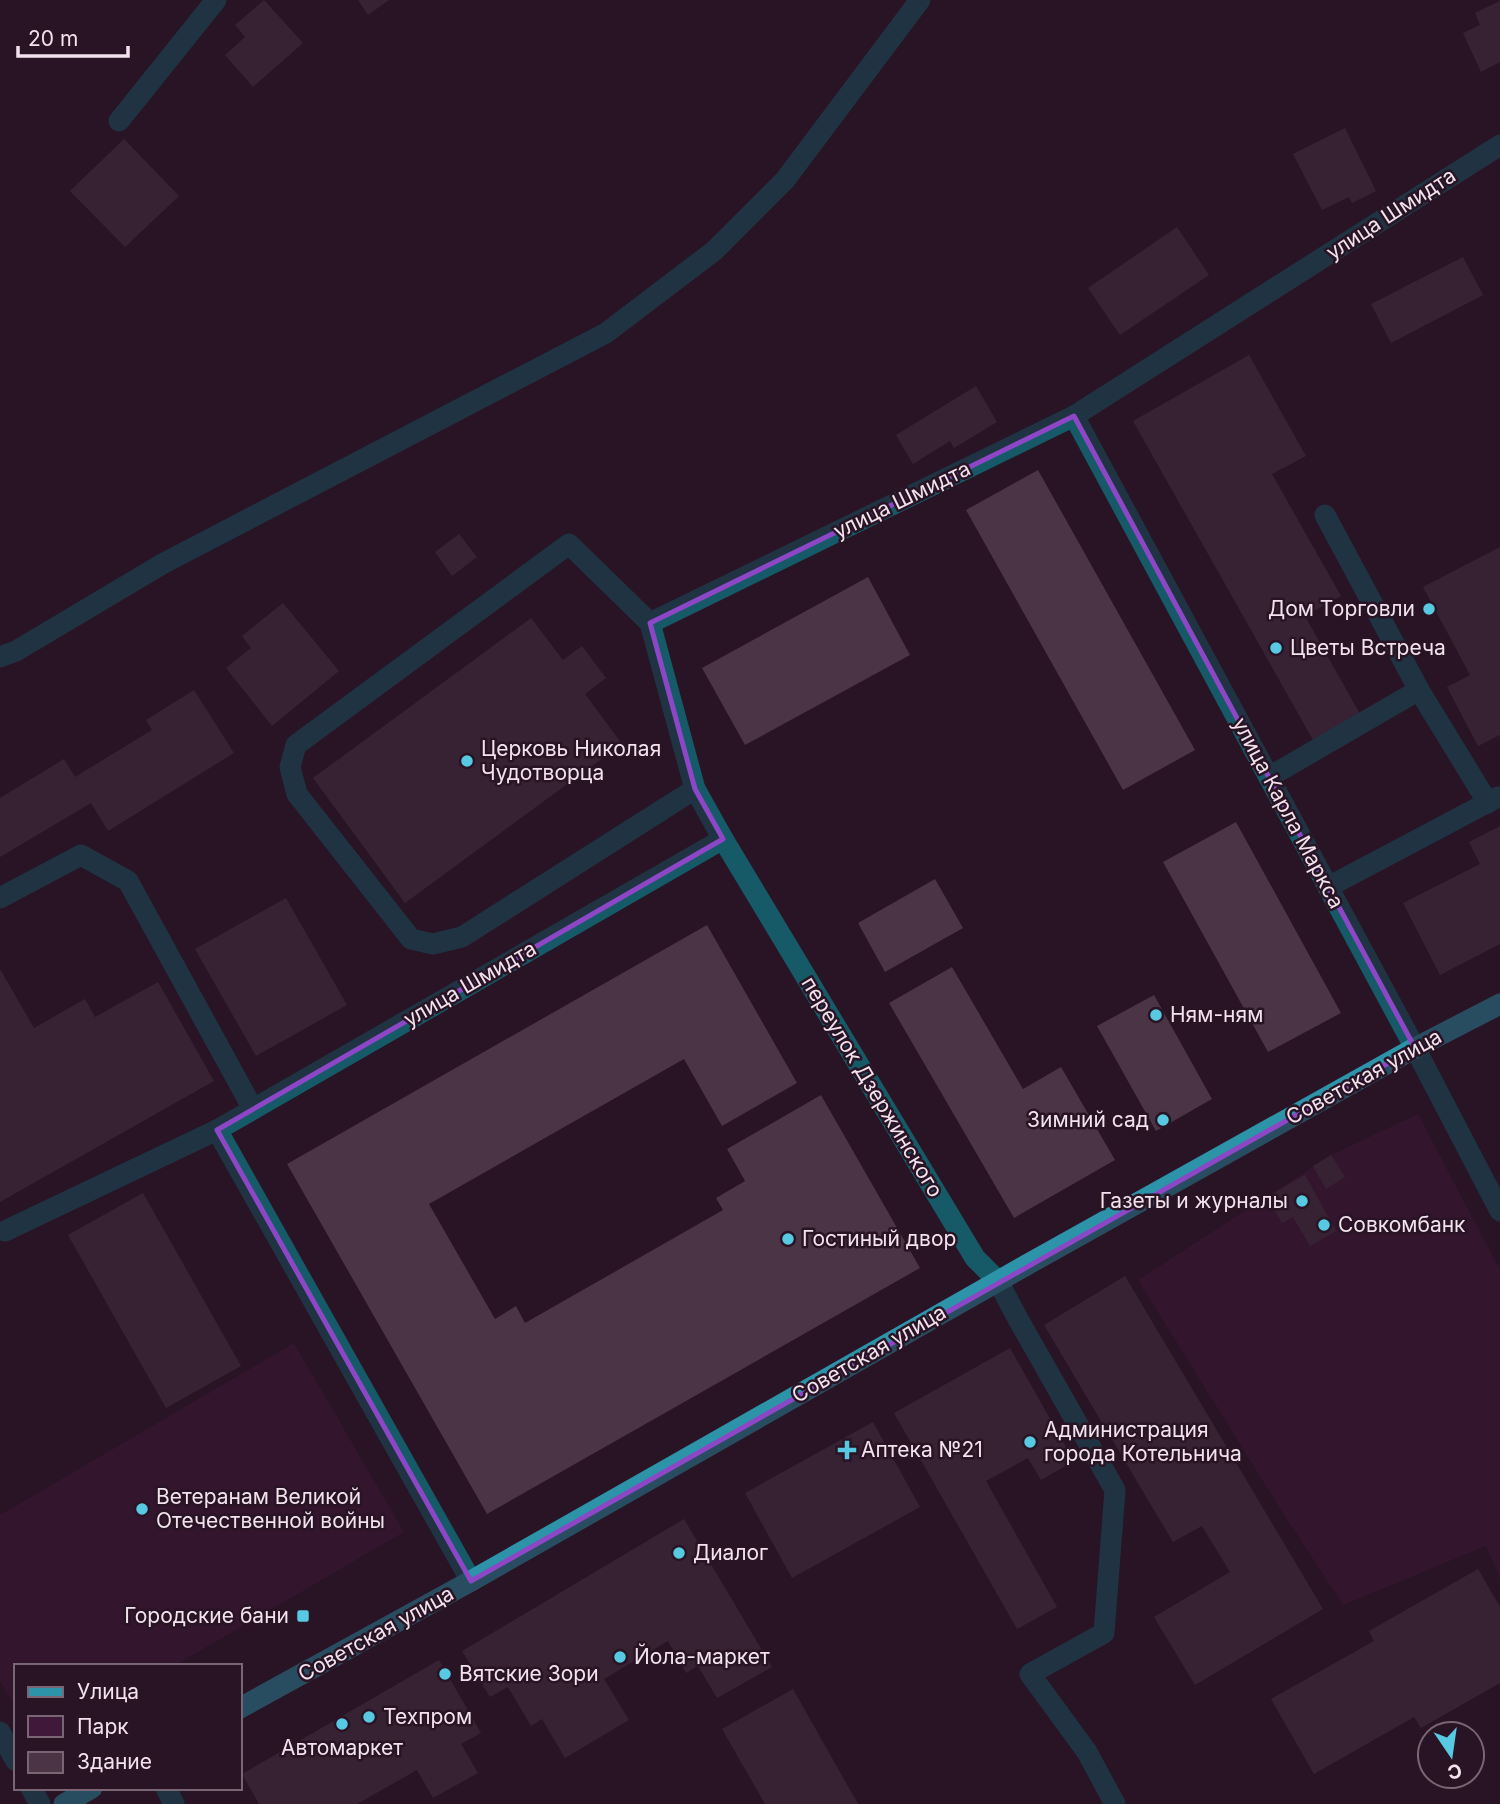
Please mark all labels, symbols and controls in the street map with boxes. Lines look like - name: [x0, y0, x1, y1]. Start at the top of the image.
- scale bar: [18, 14, 128, 58]
- text: 20 m: [28, 26, 78, 51]
- street label: улица Шмидта: [1321, 163, 1460, 265]
- street label: улица Шмидта: [829, 456, 974, 543]
- place label: Дом Торговли: [1268, 596, 1415, 621]
- marker: Дом Торговли: [1421, 601, 1437, 617]
- place label: Цветы Встреча: [1290, 635, 1446, 660]
- marker: Цветы Встреча: [1268, 640, 1284, 656]
- street label: улица Карла Маркса: [1227, 713, 1349, 913]
- place label: Церковь Николая Чудотворца: [481, 736, 661, 785]
- marker: Церковь Николая Чудотворца: [459, 753, 475, 769]
- street label: улица Шмидта: [399, 935, 541, 1032]
- street label: переулок Дзержинского: [797, 972, 948, 1202]
- place label: Ням-ням: [1170, 1002, 1263, 1027]
- marker: Ням-ням: [1148, 1007, 1164, 1023]
- street label: Советская улица: [1282, 1023, 1446, 1130]
- place label: Зимний сад: [1027, 1107, 1149, 1132]
- marker: Зимний сад: [1155, 1112, 1171, 1128]
- place label: Газеты и журналы: [1100, 1188, 1288, 1213]
- marker: Газеты и журналы: [1294, 1193, 1310, 1209]
- place label: Совкомбанк: [1338, 1212, 1466, 1237]
- marker: Совкомбанк: [1316, 1217, 1332, 1233]
- place label: Гостиный двор: [802, 1226, 956, 1251]
- marker: Гостиный двор: [780, 1231, 796, 1247]
- street label: Советская улица: [787, 1299, 950, 1408]
- place label: Администрация города Котельнича: [1044, 1417, 1242, 1466]
- marker: Администрация города Котельнича: [1022, 1434, 1038, 1450]
- place label: Аптека №21: [861, 1437, 983, 1462]
- marker: Аптека №21: [839, 1442, 855, 1458]
- place label: Ветеранам Великой Отечественной войны: [156, 1484, 385, 1533]
- marker: Ветеранам Великой Отечественной войны: [134, 1501, 150, 1517]
- place label: Диалог: [693, 1540, 768, 1565]
- marker: Диалог: [671, 1545, 687, 1561]
- street label: Советская улица: [294, 1580, 458, 1687]
- place label: Городские бани: [124, 1603, 289, 1628]
- marker: Городские бани: [295, 1608, 311, 1624]
- place label: Йола-маркет: [634, 1643, 770, 1669]
- marker: Йола-маркет: [612, 1649, 628, 1665]
- place label: Вятские Зори: [459, 1661, 599, 1686]
- legend: [14, 1664, 242, 1790]
- marker: Вятские Зори: [437, 1666, 453, 1682]
- text: Улица: [77, 1679, 139, 1704]
- place label: Техпром: [383, 1704, 472, 1729]
- marker: Техпром: [361, 1709, 377, 1725]
- text: Парк: [77, 1714, 129, 1739]
- marker: Автомаркет: [334, 1716, 350, 1732]
- north arrow: [1416, 1720, 1486, 1790]
- place label: Автомаркет: [281, 1735, 403, 1760]
- text: Здание: [77, 1749, 152, 1774]
- text: С: [1445, 1758, 1464, 1784]

